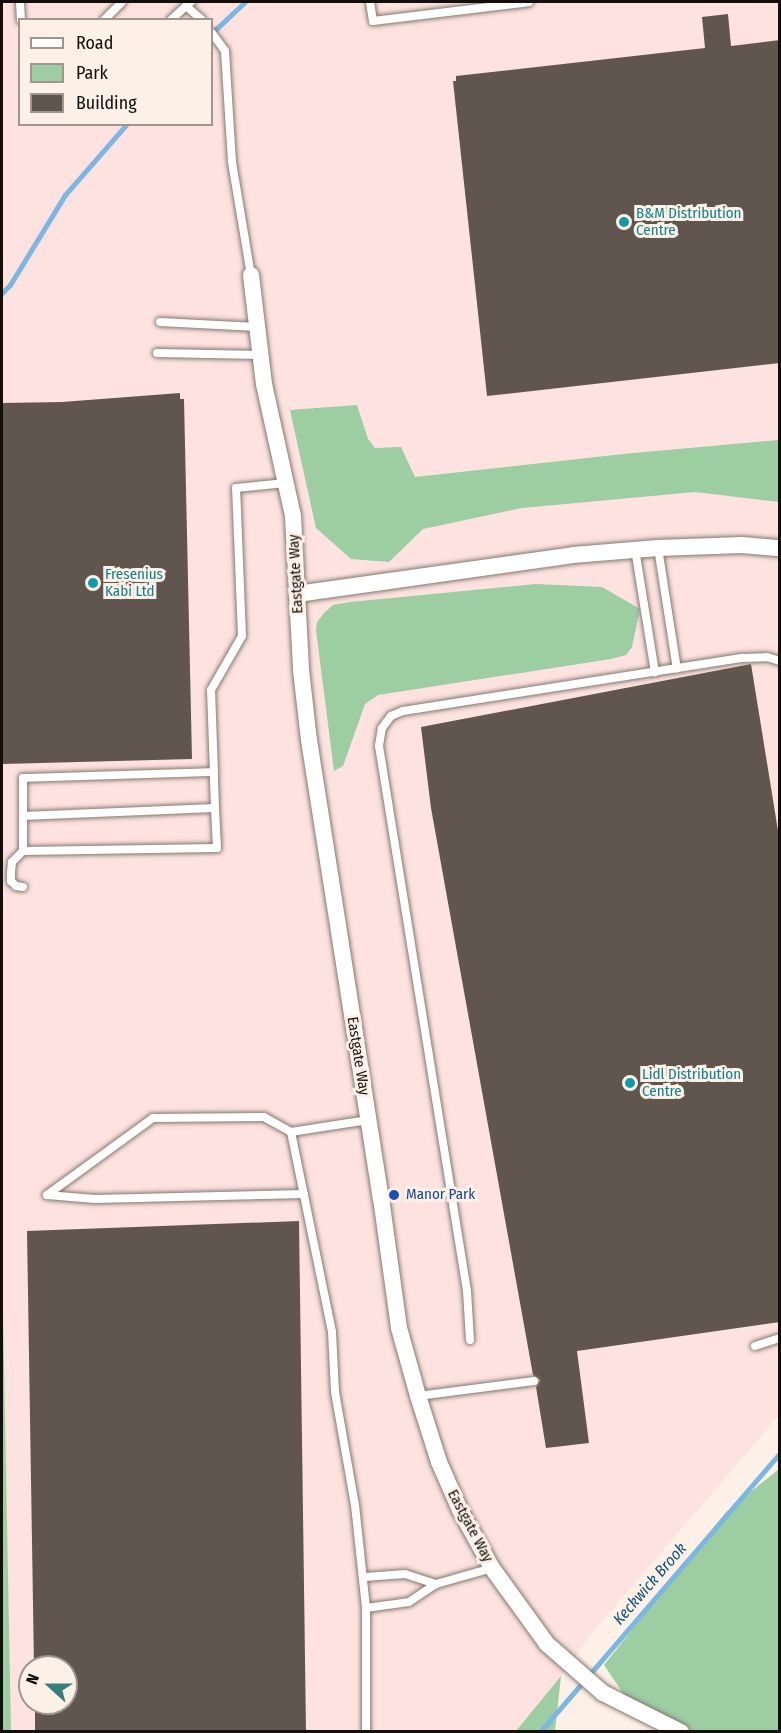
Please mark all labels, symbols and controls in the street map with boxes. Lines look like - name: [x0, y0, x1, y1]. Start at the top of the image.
- legend: [18, 18, 213, 126]
- text: Road: [76, 32, 113, 54]
- text: Park: [76, 62, 108, 84]
- text: Building: [76, 92, 137, 114]
- place label: B&M Distribution Centre: [636, 204, 741, 239]
- marker: B&M Distribution Centre: [617, 215, 631, 229]
- street label: Eastgate Way: [285, 534, 307, 614]
- place label: Fresenius Kabi Ltd: [105, 565, 163, 600]
- marker: Fresenius Kabi Ltd: [86, 576, 100, 590]
- street label: Eastgate Way: [343, 1015, 373, 1097]
- place label: Lidl Distribution Centre: [642, 1065, 741, 1100]
- marker: Lidl Distribution Centre: [623, 1076, 637, 1090]
- place label: Manor Park: [406, 1186, 475, 1204]
- marker: Manor Park: [387, 1188, 401, 1202]
- street label: Eastgate Way: [443, 1487, 497, 1565]
- water label: Keckwick Brook: [609, 1539, 691, 1629]
- north arrow: [18, 1655, 78, 1715]
- text: N: [22, 1671, 43, 1687]

